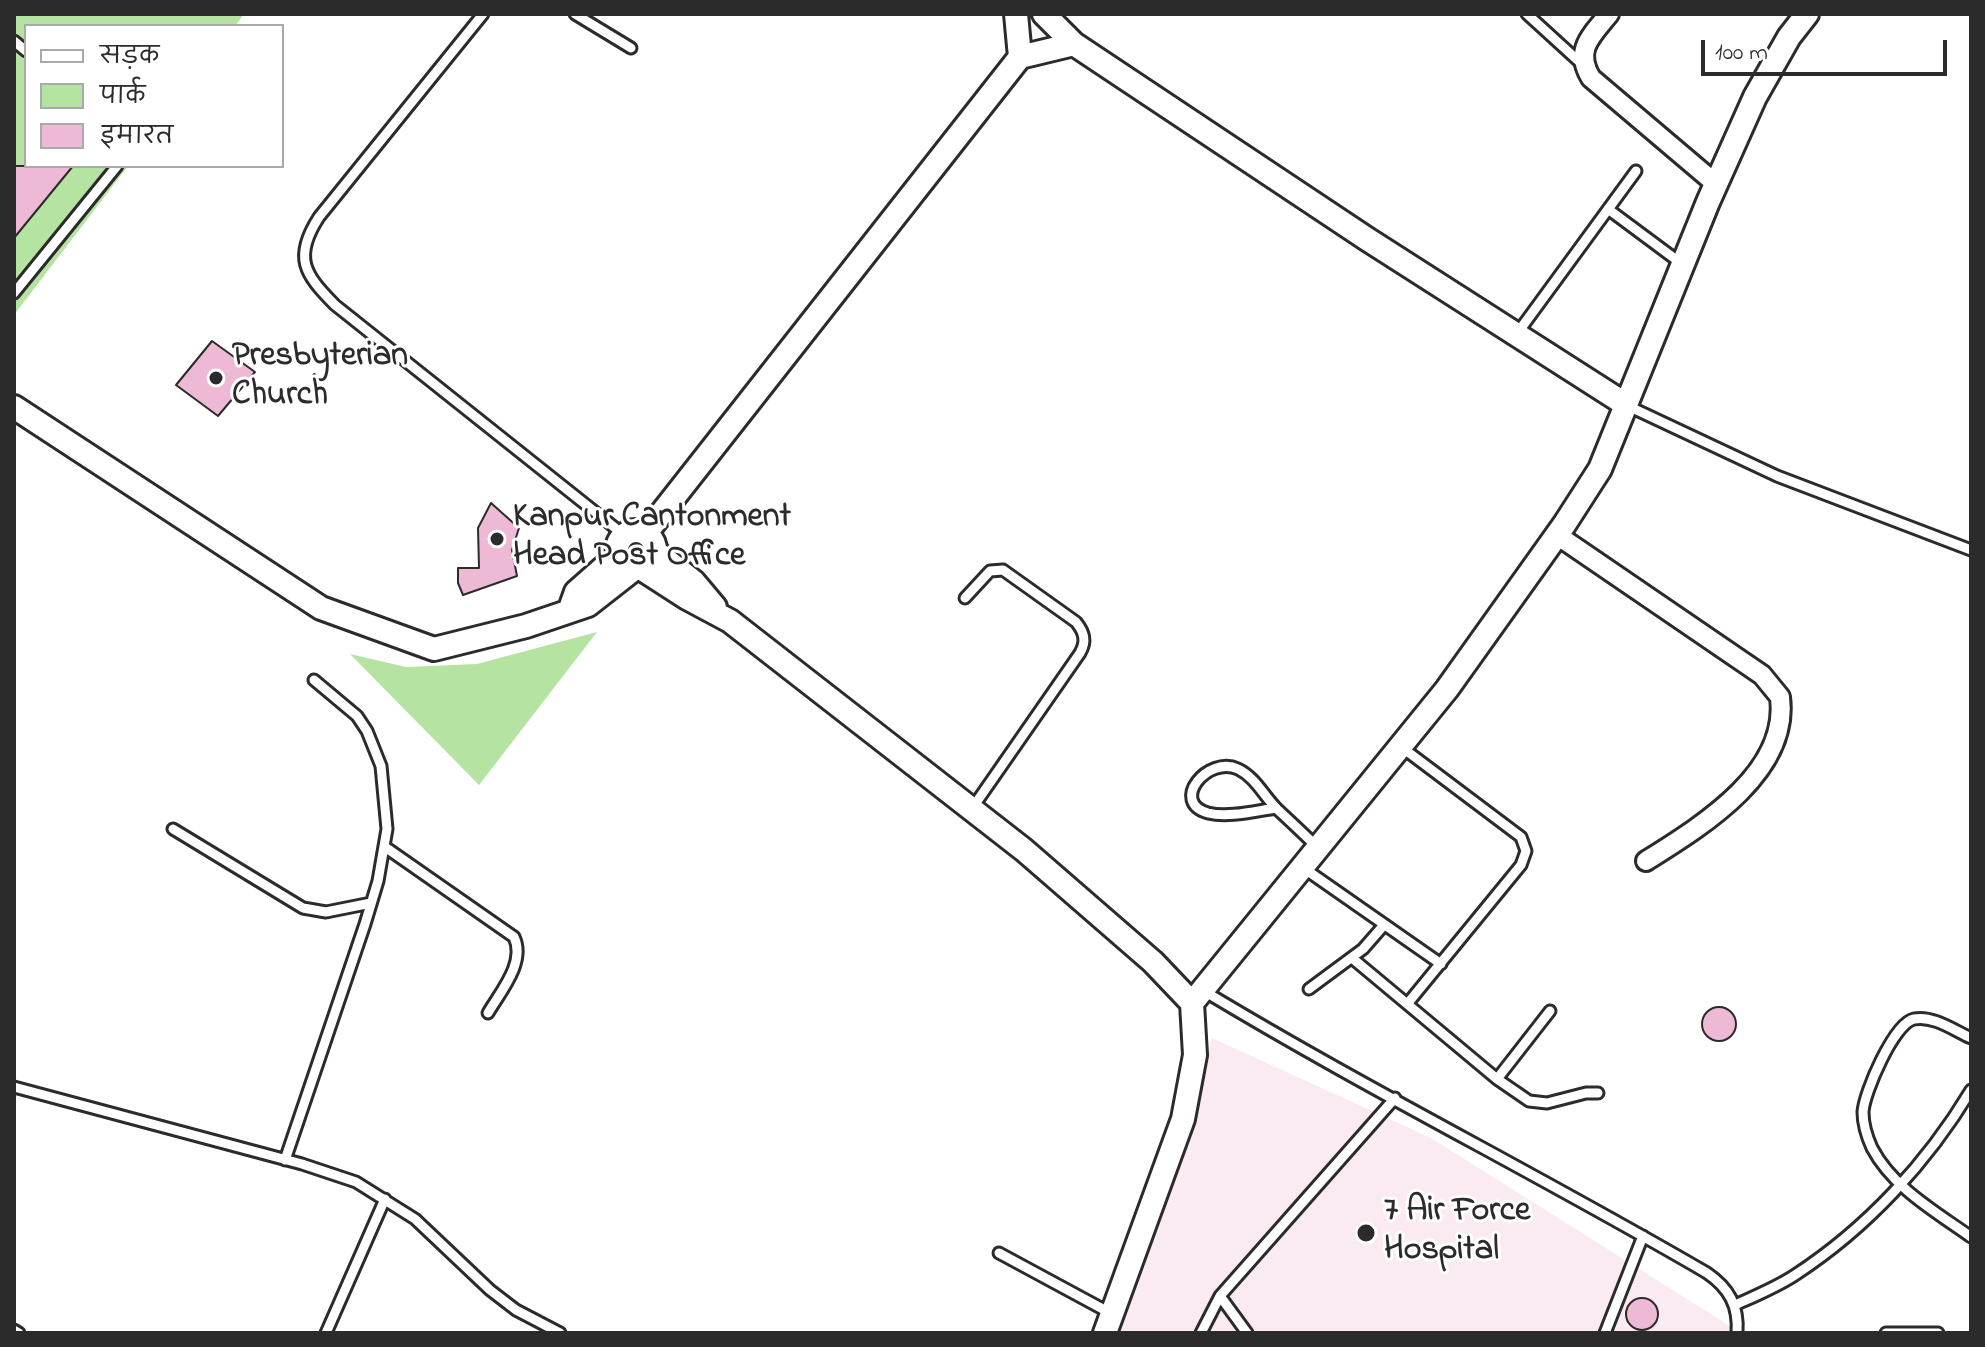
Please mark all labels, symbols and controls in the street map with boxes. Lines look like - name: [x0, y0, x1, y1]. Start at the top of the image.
- legend: [24, 24, 284, 168]
- scale bar: [1705, 24, 1951, 74]
- text: 100 m: [1715, 36, 1768, 71]
- text: सड़क: [100, 40, 159, 75]
- text: पार्क: [100, 80, 145, 115]
- text: इमारत: [100, 120, 173, 155]
- place label: Presbyterian Church: [232, 338, 408, 418]
- marker: Presbyterian Church: [207, 369, 225, 387]
- place label: Kanpur Cantonment Head Post Office: [513, 499, 791, 578]
- marker: Kanpur Cantonment Head Post Office: [488, 530, 506, 548]
- place label: 7 Air Force Hospital: [1384, 1193, 1530, 1272]
- marker: 7 Air Force Hospital: [1355, 1222, 1377, 1244]

